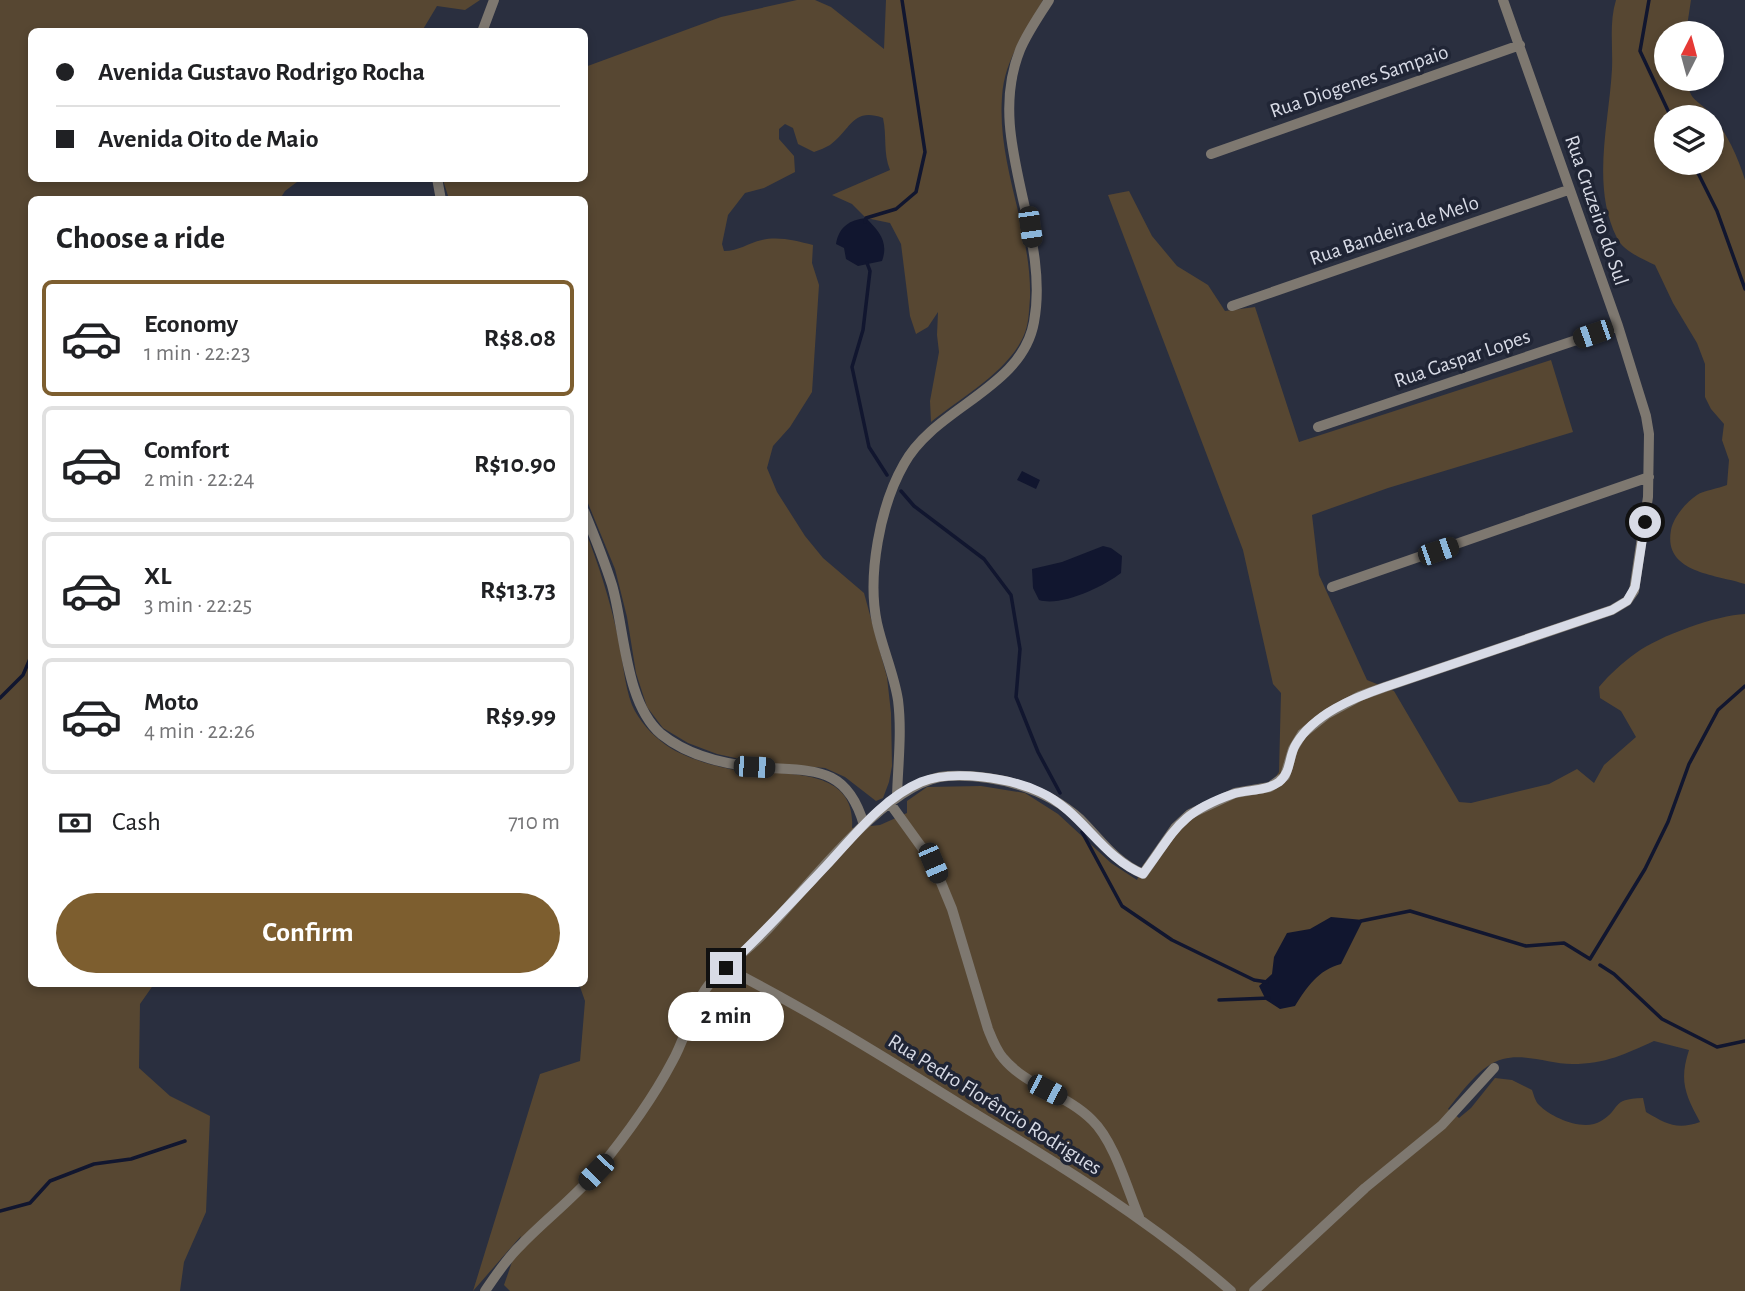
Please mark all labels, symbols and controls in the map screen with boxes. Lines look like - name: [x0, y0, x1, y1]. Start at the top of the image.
- north arrow: [1654, 21, 1724, 91]
- map controls: [1654, 21, 1724, 175]
- street label: Rua Diogenes Sampaio: [1267, 41, 1451, 122]
- text: Avenida Gustavo Rodrigo Rocha: [98, 59, 425, 85]
- button: layers: [1654, 105, 1724, 175]
- text: Avenida Oito de Maio: [98, 126, 319, 152]
- street label: Rua Cruzeiro do Sul: [1561, 132, 1632, 288]
- street label: Rua Bandeira de Melo: [1307, 192, 1481, 269]
- car: [1017, 205, 1044, 249]
- text: Choose a ride: [56, 222, 225, 254]
- icon: car: [60, 307, 123, 370]
- text: Economy: [144, 311, 238, 337]
- car: [1570, 317, 1617, 351]
- text: R$8.08: [484, 325, 556, 351]
- street label: Rua Gaspar Lopes: [1391, 325, 1533, 392]
- text: 1 min · 22:23: [144, 342, 251, 365]
- icon: car: [60, 433, 123, 496]
- text: Comfort: [144, 437, 229, 463]
- text: R$10.90: [474, 451, 556, 477]
- text: 2 min · 22:24: [144, 468, 255, 491]
- route start: [1629, 506, 1661, 538]
- car: [1415, 534, 1462, 568]
- icon: car: [60, 559, 123, 622]
- text: XL: [144, 563, 171, 589]
- text: R$13.73: [480, 577, 556, 603]
- text: 3 min · 22:25: [144, 594, 252, 617]
- icon: car: [60, 685, 123, 748]
- text: Moto: [144, 689, 199, 715]
- text: R$9.99: [485, 703, 556, 729]
- text: 4 min · 22:26: [144, 720, 255, 743]
- car: [733, 755, 776, 779]
- icon: cash: [56, 804, 94, 842]
- text: Cash: [112, 809, 161, 835]
- text: 710 m: [508, 811, 560, 834]
- car: [916, 840, 951, 886]
- button: Confirm: [56, 893, 560, 973]
- route end: [710, 952, 742, 984]
- callout: 2 min: [668, 992, 784, 1042]
- text: 2 min: [700, 1005, 752, 1028]
- street label: Rua Pedro Florêncio Rodrigues: [884, 1030, 1105, 1179]
- car: [1024, 1071, 1071, 1109]
- car: [574, 1150, 619, 1194]

